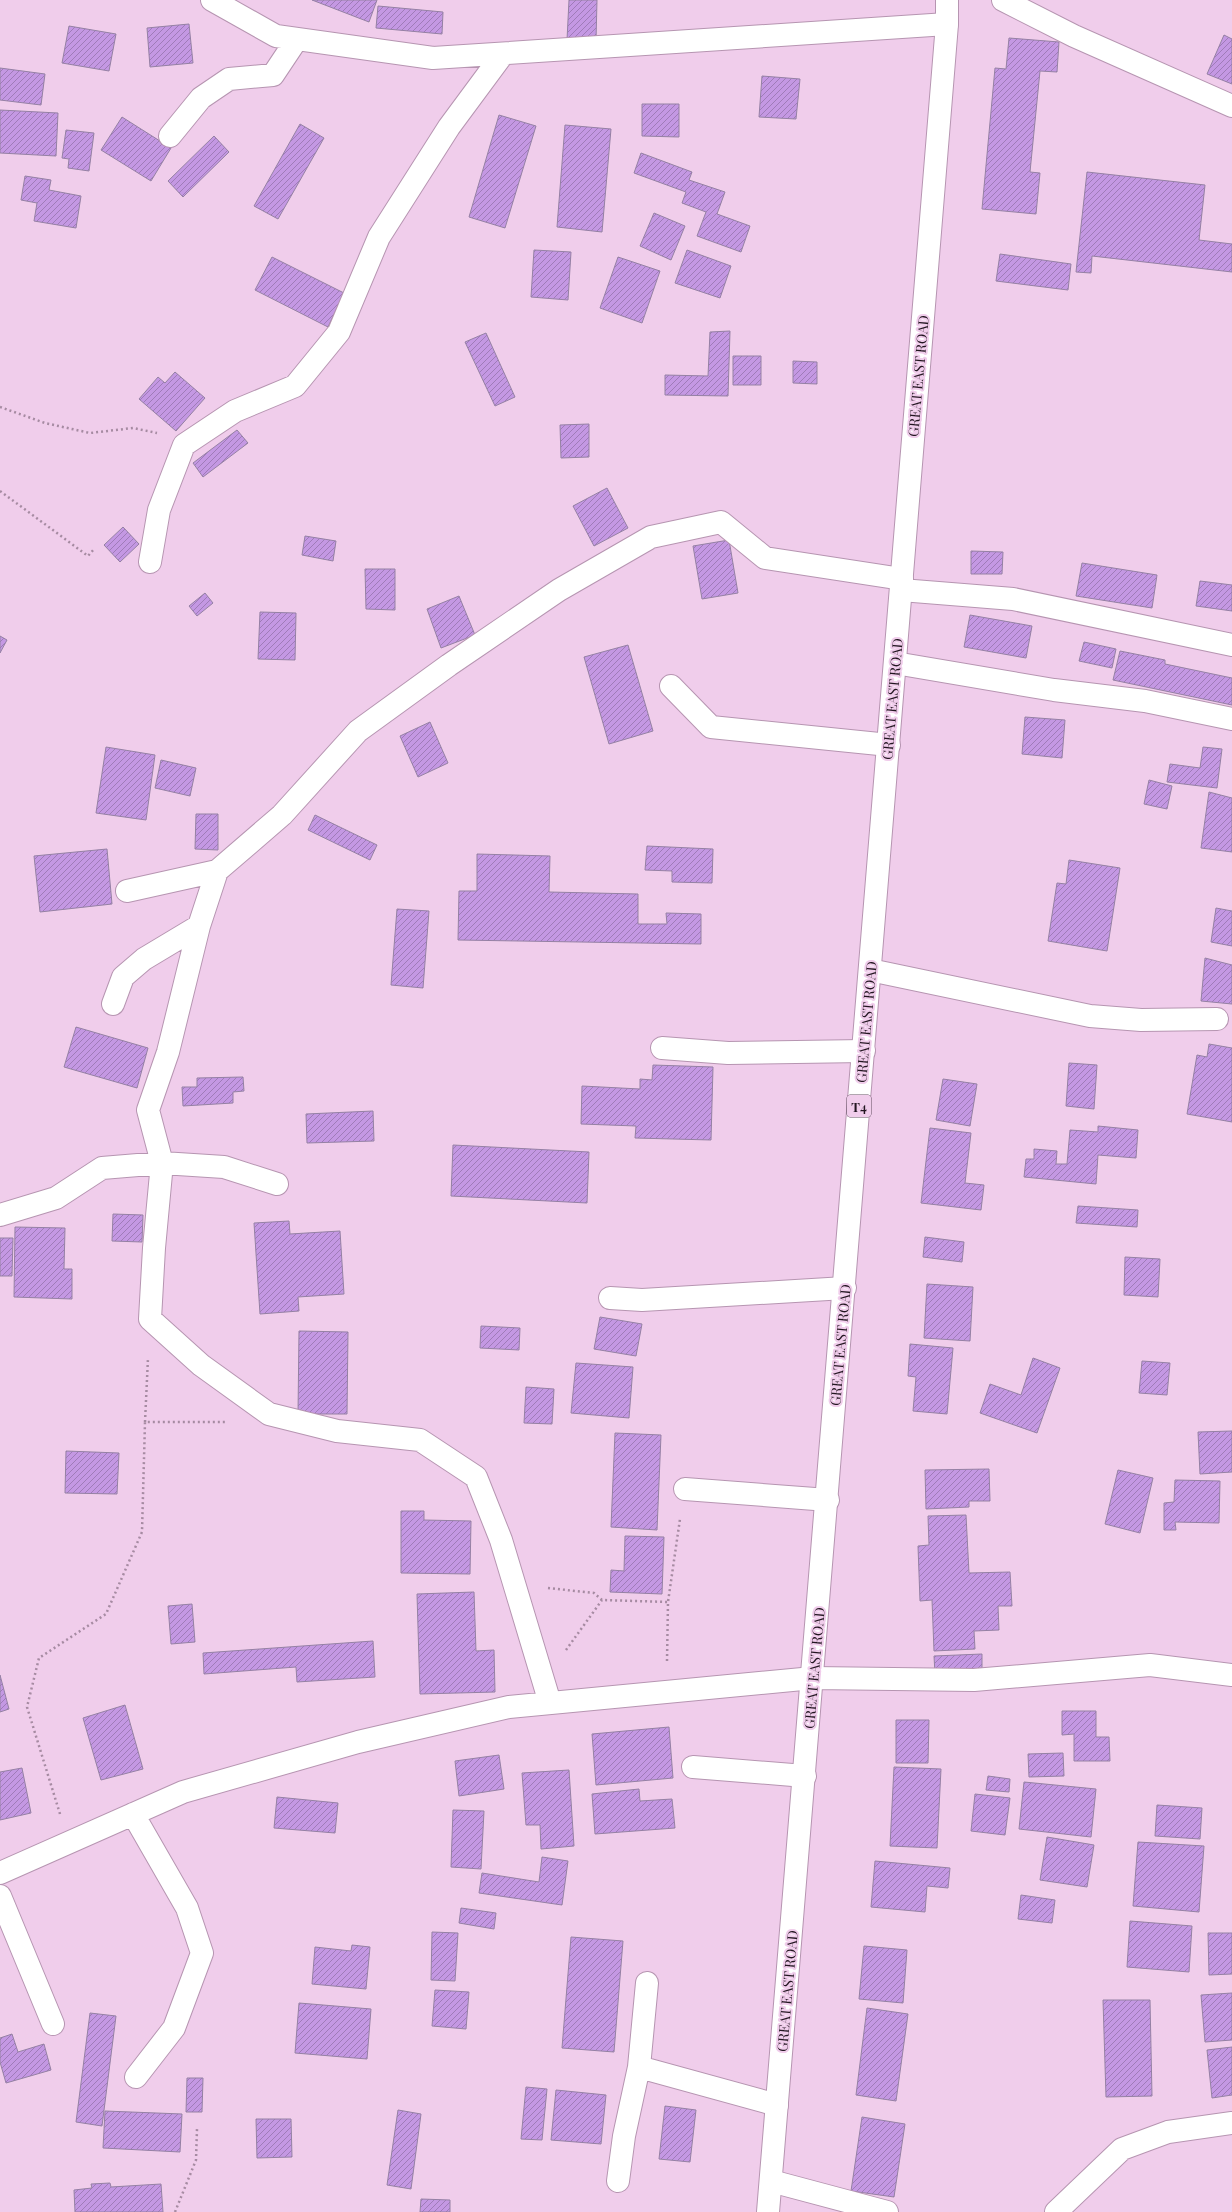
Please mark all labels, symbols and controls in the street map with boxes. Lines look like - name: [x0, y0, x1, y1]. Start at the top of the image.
- street label: GREAT EAST ROAD: [903, 314, 933, 438]
- street label: GREAT EAST ROAD: [877, 637, 907, 761]
- street label: GREAT EAST ROAD: [851, 960, 881, 1084]
- road number: T4: [847, 1095, 871, 1117]
- street label: GREAT EAST ROAD: [825, 1283, 855, 1407]
- street label: GREAT EAST ROAD: [799, 1606, 829, 1730]
- street label: GREAT EAST ROAD: [772, 1929, 802, 2053]

